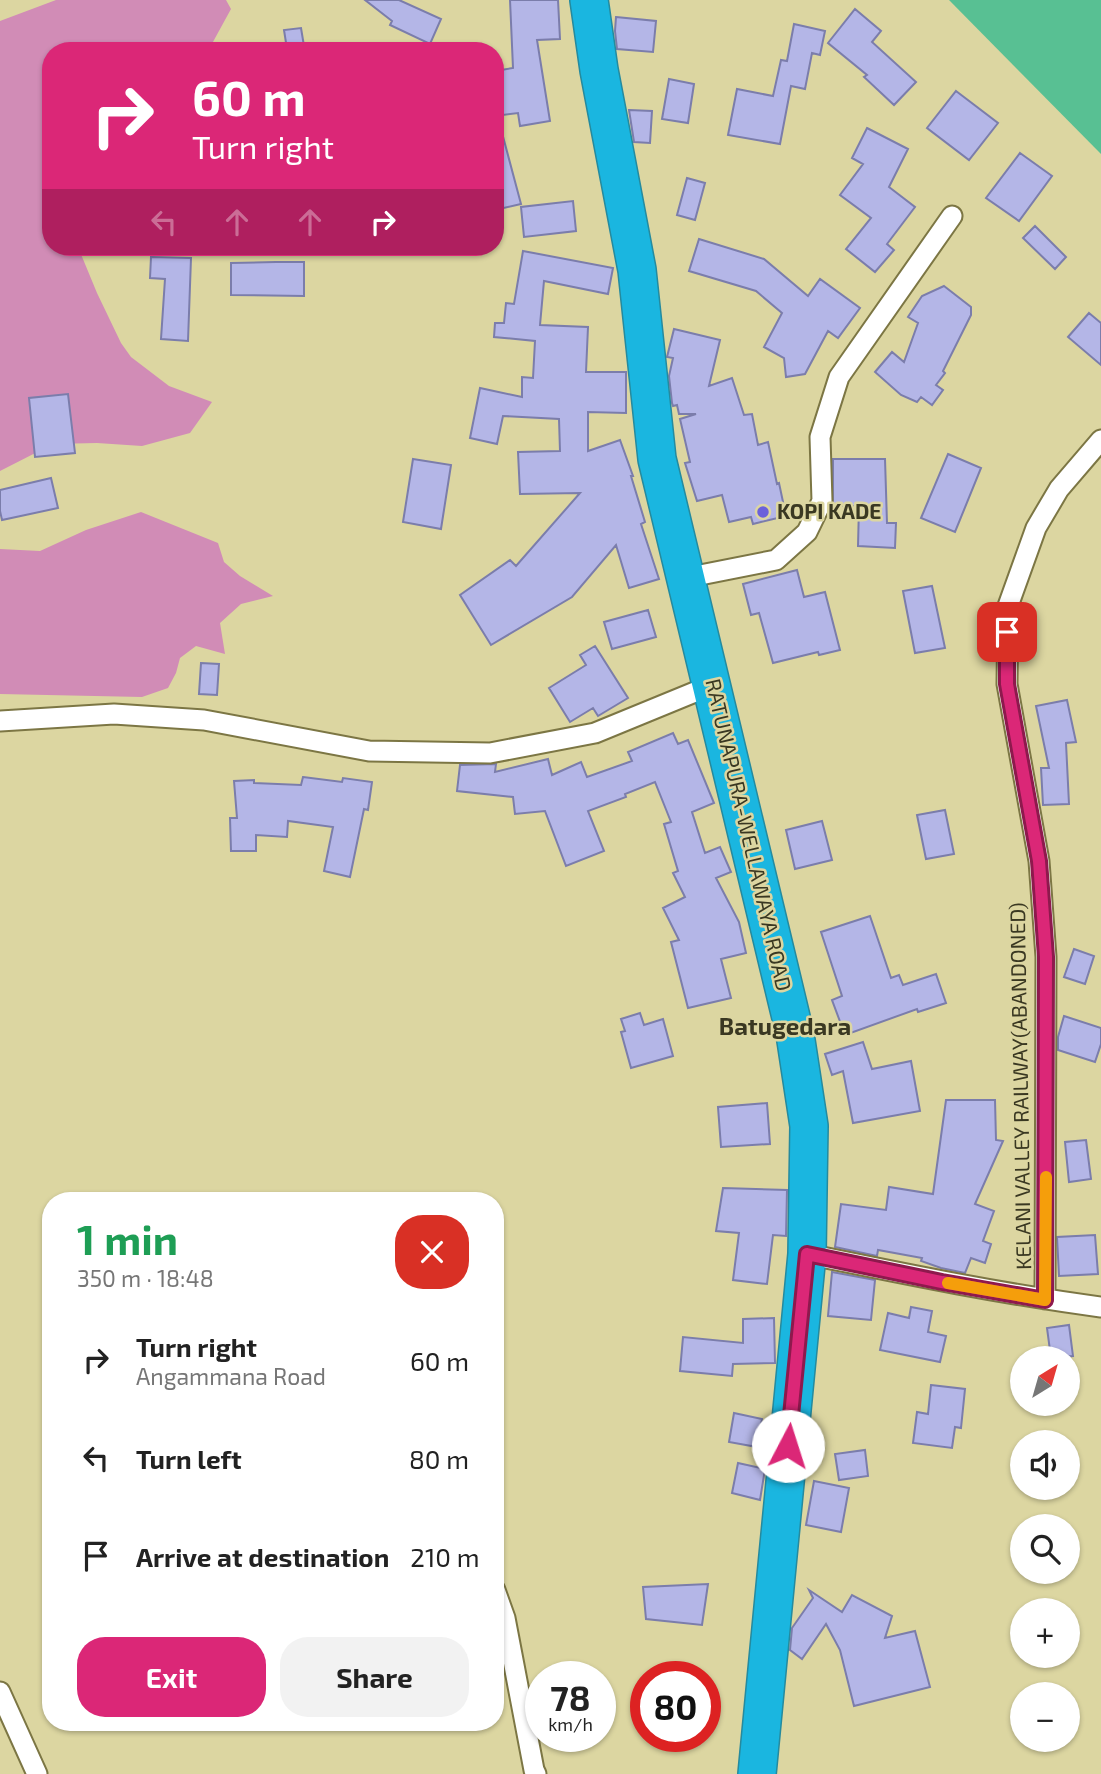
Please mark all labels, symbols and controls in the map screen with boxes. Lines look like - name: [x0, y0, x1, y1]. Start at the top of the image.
- text: 60 m: [192, 67, 306, 126]
- icon: right: [77, 70, 168, 161]
- text: Turn right: [192, 127, 334, 165]
- icon: left: [145, 203, 183, 241]
- icon: ahead: [218, 203, 256, 241]
- icon: ahead: [291, 203, 329, 241]
- icon: right: [364, 203, 402, 241]
- place label: KOPI KADE: [777, 498, 881, 523]
- marker: KOPI KADE: [755, 504, 771, 520]
- pin: [977, 602, 1037, 662]
- icon: arrive: [988, 613, 1026, 651]
- street label: RATUNAPURA-WELLAWAYA ROAD: [701, 676, 798, 993]
- street label: KELANI VALLEY RAILWAY(ABANDONED): [1004, 902, 1035, 1270]
- district label: Batugedara: [719, 1011, 851, 1040]
- text: 1 min: [77, 1213, 178, 1263]
- button: close: [395, 1215, 469, 1289]
- text: 350 m · 18:48: [77, 1264, 214, 1292]
- text: Turn right: [136, 1331, 257, 1362]
- icon: right: [77, 1341, 115, 1379]
- text: 60 m: [410, 1345, 469, 1376]
- north arrow: [1010, 1346, 1080, 1416]
- map controls: [1010, 1346, 1080, 1752]
- text: Angammana Road: [136, 1362, 326, 1390]
- position arrow: [751, 1409, 825, 1483]
- button: sound: [1010, 1430, 1080, 1500]
- icon: left: [77, 1439, 115, 1477]
- text: Turn left: [136, 1443, 242, 1474]
- text: 80 m: [409, 1443, 469, 1474]
- button: search: [1010, 1514, 1080, 1584]
- icon: arrive: [77, 1537, 115, 1575]
- text: Arrive at destination: [136, 1541, 389, 1572]
- text: 210 m: [410, 1541, 480, 1572]
- button: +: [1010, 1598, 1080, 1668]
- button: Exit: [77, 1637, 266, 1717]
- button: Share: [280, 1637, 469, 1717]
- speed limit sign: 80: [630, 1661, 721, 1752]
- text: 78: [550, 1676, 591, 1718]
- button: −: [1010, 1682, 1080, 1752]
- text: km/h: [548, 1713, 593, 1735]

